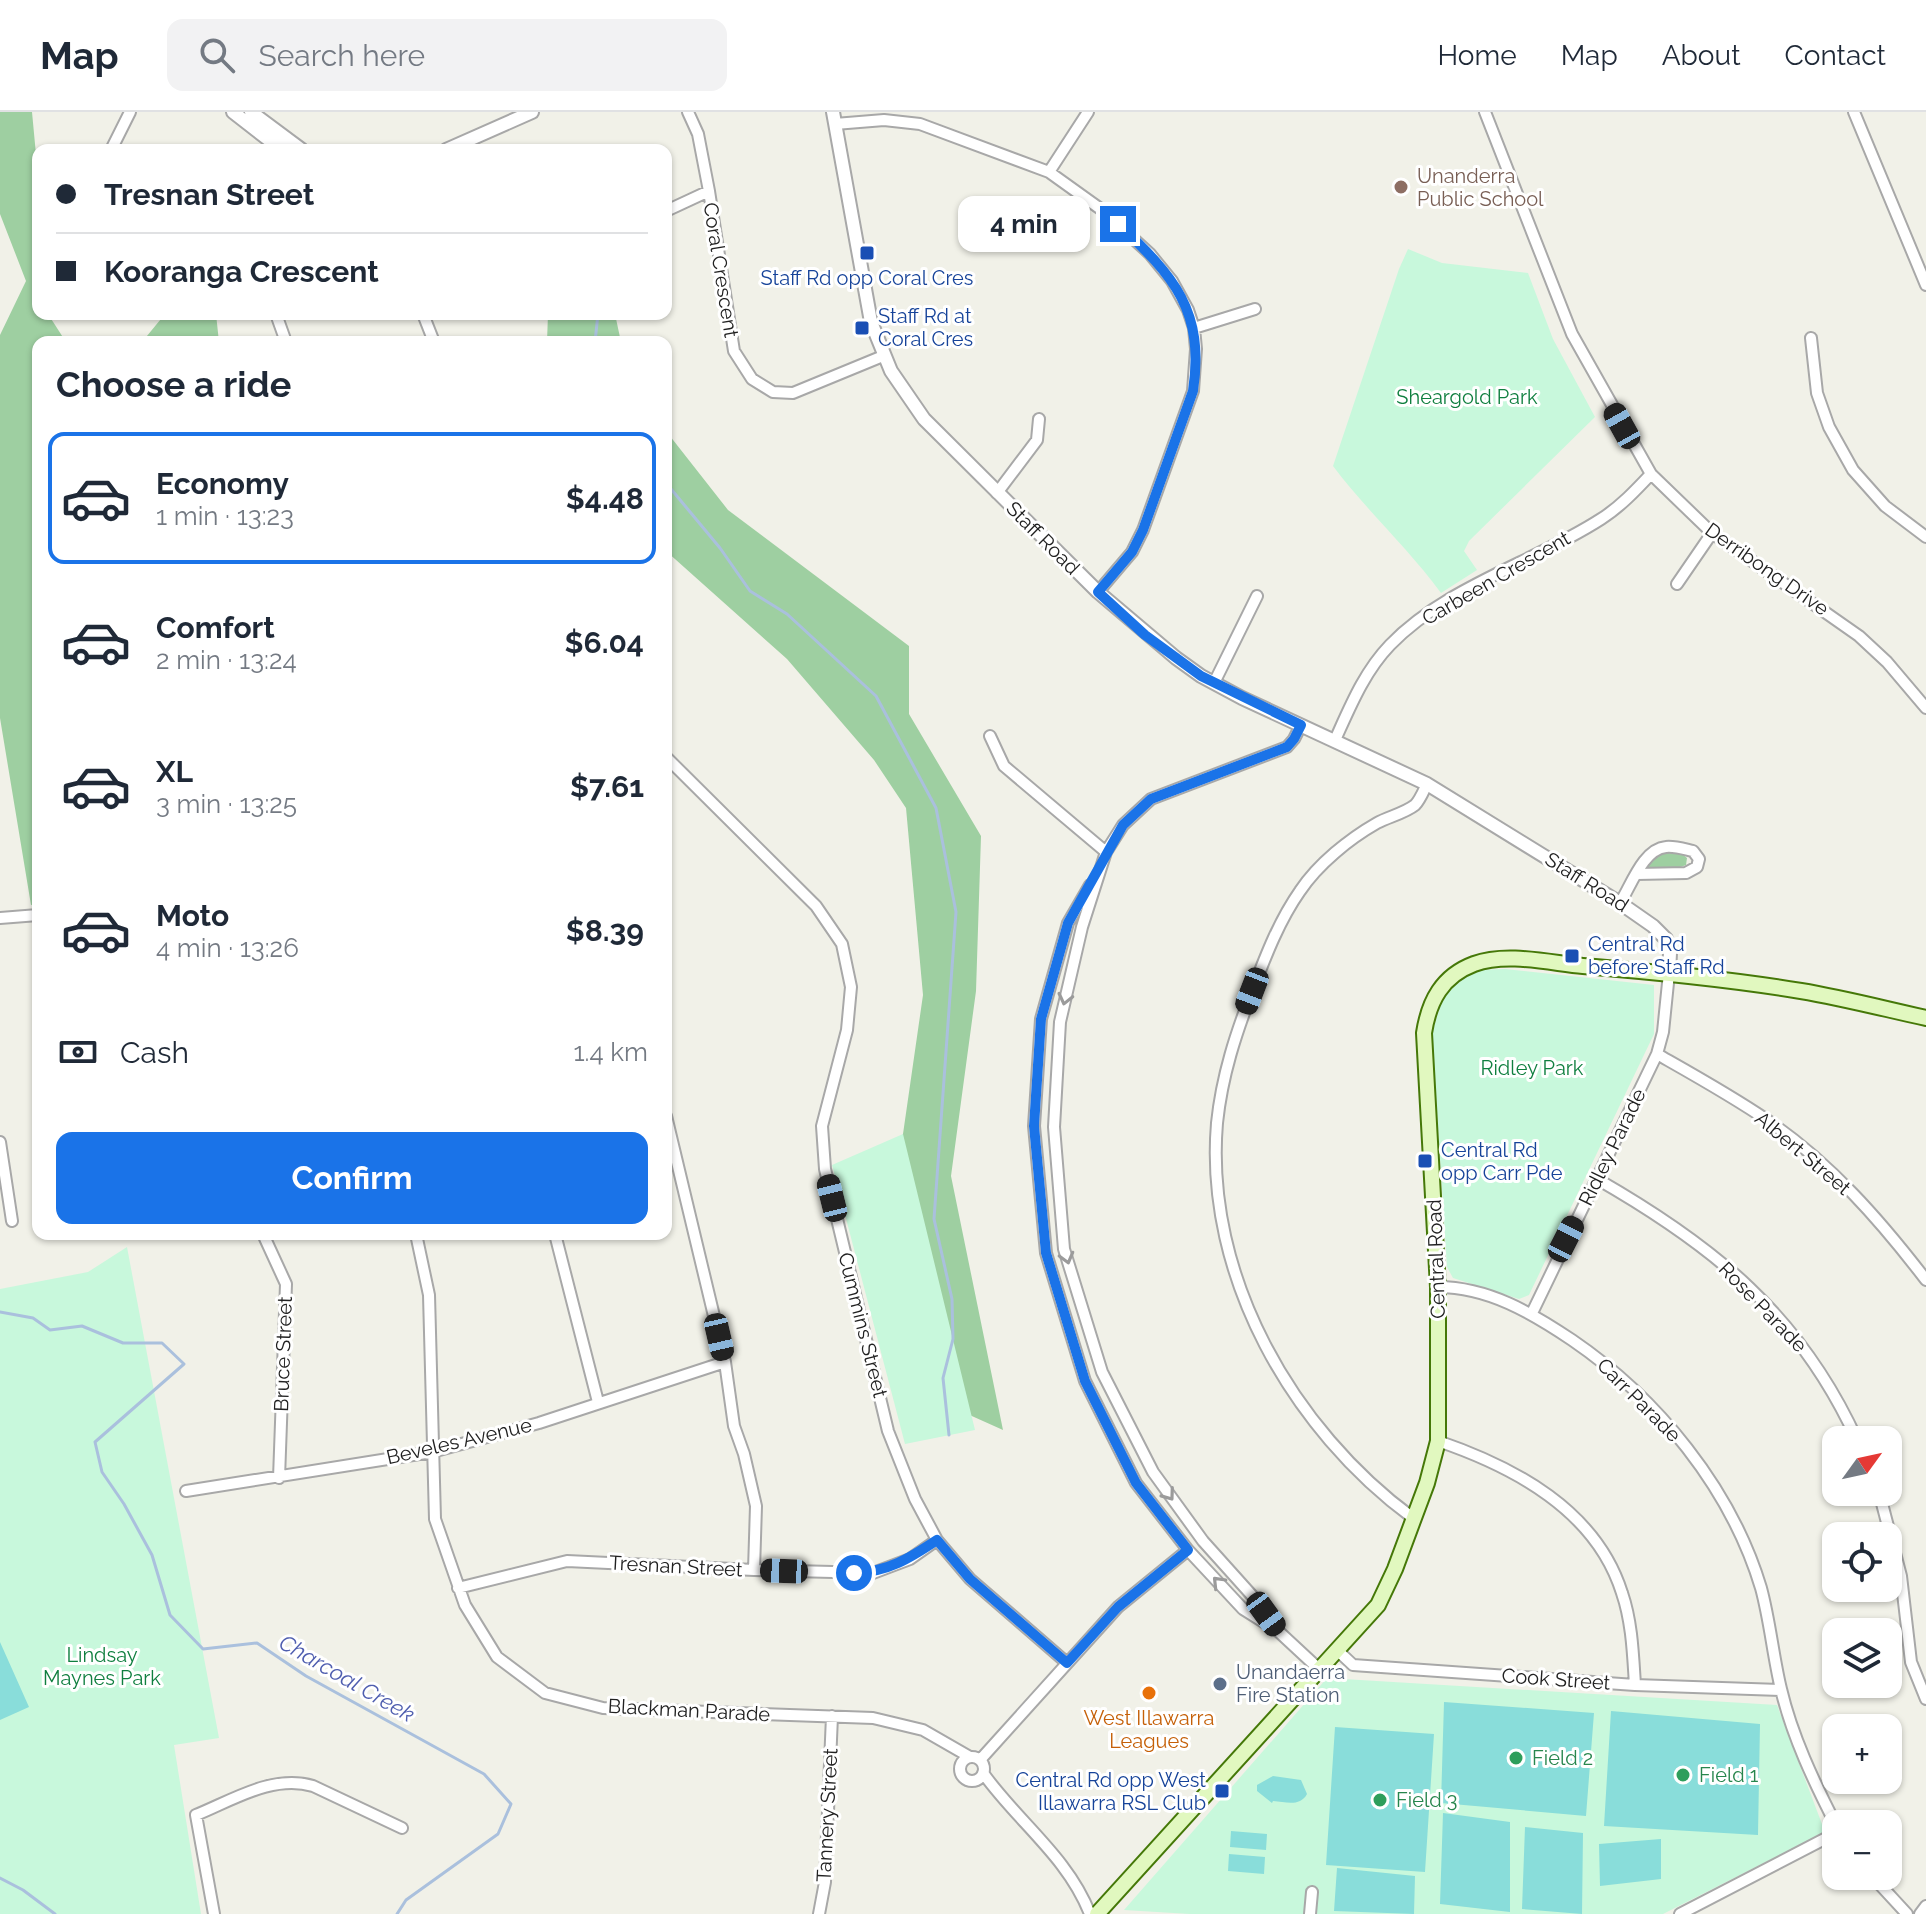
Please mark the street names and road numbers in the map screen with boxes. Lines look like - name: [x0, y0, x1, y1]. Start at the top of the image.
- street label: Coral Crescent: [698, 201, 744, 339]
- street label: Staff Road: [1001, 496, 1085, 580]
- street label: Derribong Drive: [1701, 517, 1834, 621]
- street label: Carbeen Crescent: [1418, 526, 1575, 630]
- street label: Staff Road: [1541, 847, 1633, 917]
- street label: Ridley Parade: [1573, 1084, 1651, 1209]
- street label: Albert Street: [1750, 1106, 1856, 1200]
- street label: Central Road: [1422, 1199, 1450, 1319]
- street label: Cummins Street: [833, 1250, 893, 1400]
- street label: Rose Parade: [1714, 1257, 1812, 1357]
- street label: Bruce Street: [269, 1296, 297, 1412]
- street label: Carr Parade: [1592, 1353, 1686, 1447]
- street label: Beveles Avenue: [384, 1413, 534, 1469]
- street label: Tresnan Street: [609, 1551, 743, 1581]
- street label: Cook Street: [1501, 1663, 1611, 1695]
- street label: Blackman Parade: [607, 1694, 771, 1726]
- street label: Tannery Street: [812, 1747, 843, 1883]

